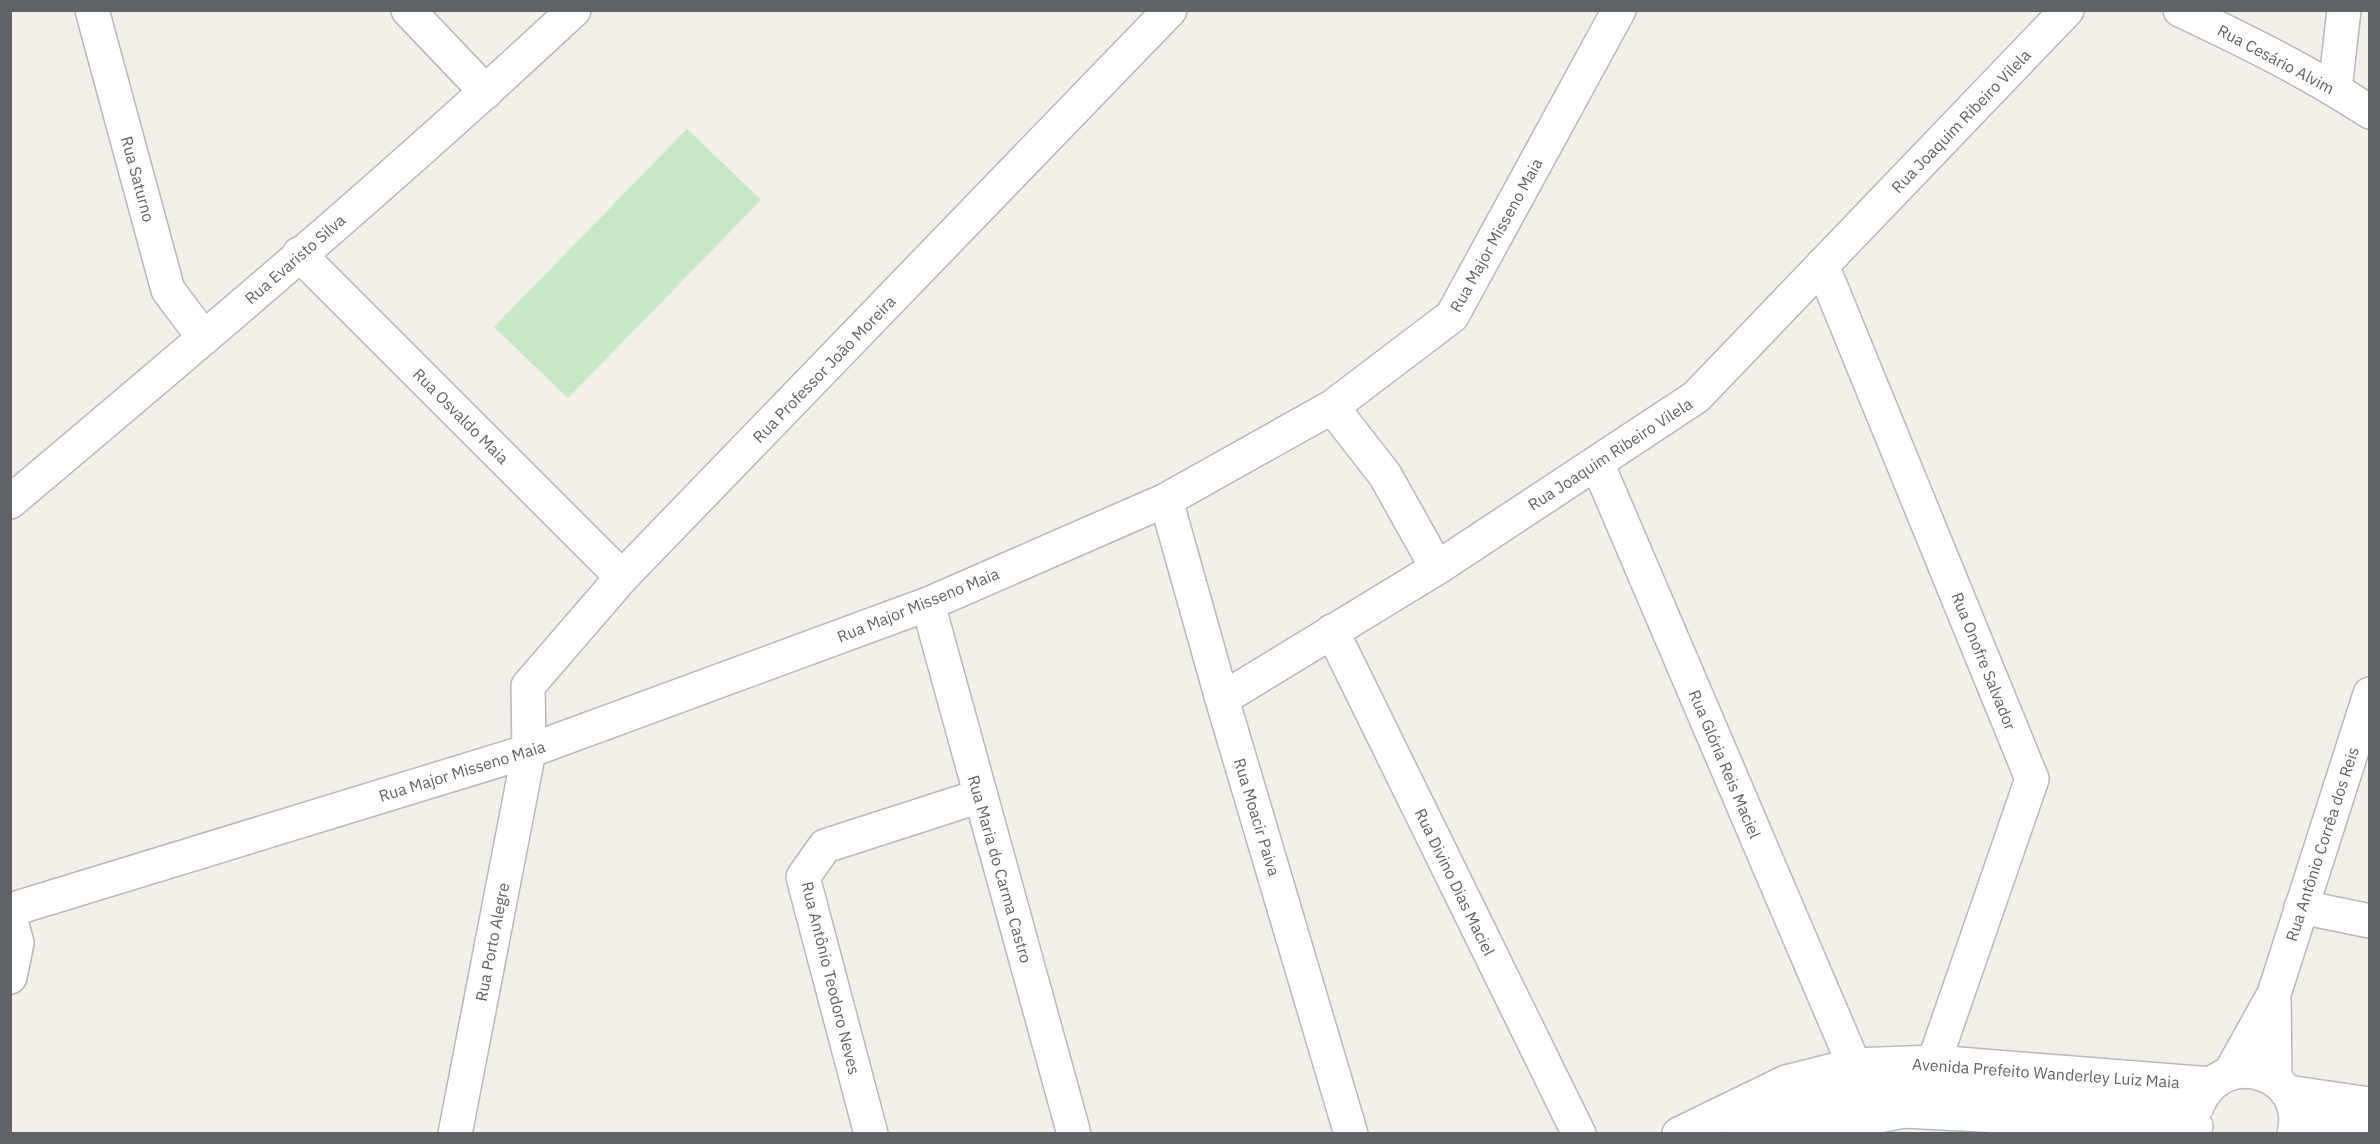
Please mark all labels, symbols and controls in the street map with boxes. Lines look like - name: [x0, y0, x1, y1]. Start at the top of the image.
- street label: Rua Cesário Alvim: [2214, 20, 2338, 98]
- street label: Rua Joaquim Ribeiro Vilela: [1887, 45, 2035, 197]
- street label: Rua Saturno: [117, 134, 159, 224]
- street label: Rua Major Misseno Maia: [1445, 154, 1547, 315]
- street label: Rua Evaristo Silva: [241, 210, 350, 308]
- street label: Rua Professor João Moreira: [748, 291, 900, 447]
- street label: Rua Osvaldo Maia: [409, 364, 513, 468]
- street label: Rua Joaquim Ribeiro Vilela: [1524, 393, 1696, 515]
- street label: Rua Major Misseno Maia: [834, 563, 1002, 647]
- street label: Rua Onofre Salvador: [1947, 589, 2021, 733]
- street label: Rua Glória Reis Maciel: [1685, 687, 1765, 841]
- street label: Rua Major Misseno Maia: [376, 736, 548, 806]
- street label: Rua Antônio Corrêa dos Reis: [2281, 744, 2363, 944]
- street label: Rua Moacir Paiva: [1230, 756, 1285, 879]
- street label: Rua Maria do Carma Castro: [964, 773, 1036, 965]
- street label: Rua Divino Dias Maciel: [1411, 805, 1499, 959]
- street label: Rua Antônio Teodoro Neves: [797, 879, 865, 1077]
- street label: Rua Porto Alegre: [471, 881, 513, 1003]
- street label: Avenida Prefeito Wanderley Luiz Maia: [1912, 1054, 2181, 1092]

